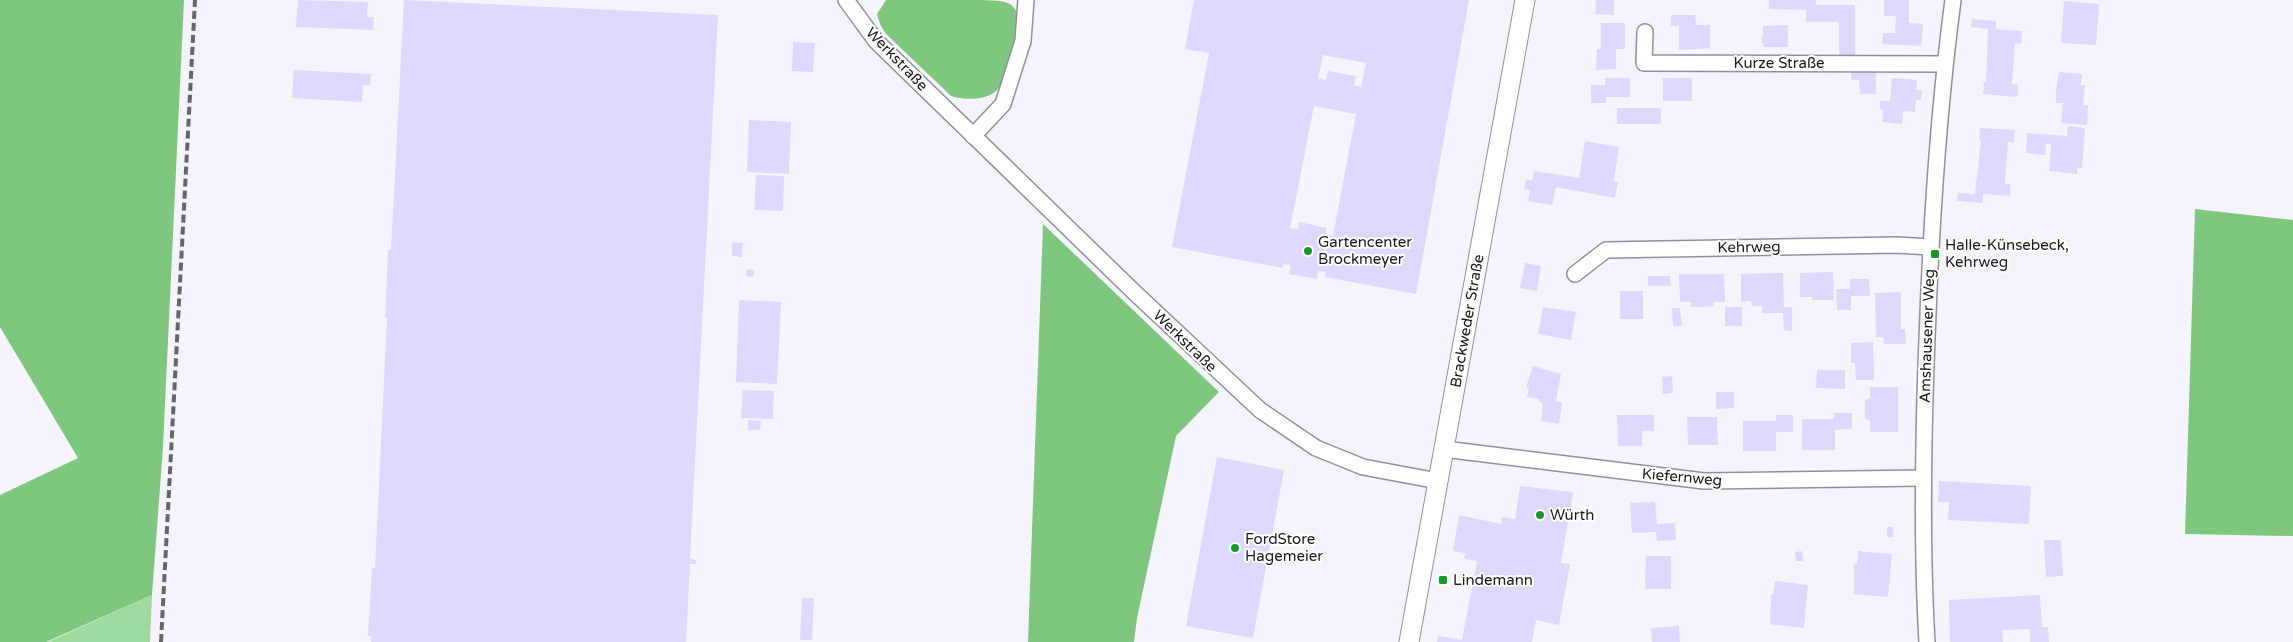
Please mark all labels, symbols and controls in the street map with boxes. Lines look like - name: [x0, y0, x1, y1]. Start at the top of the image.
- street label: Werkstraße: [862, 23, 932, 95]
- street label: Kurze Straße: [1733, 54, 1825, 72]
- place label: Gartencenter Brockmeyer: [1318, 233, 1412, 268]
- place label: Halle-Künsebeck, Kehrweg: [1945, 236, 2069, 271]
- street label: Kehrweg: [1717, 237, 1781, 257]
- marker: Gartencenter Brockmeyer: [1302, 245, 1314, 257]
- marker: Halle-Künsebeck, Kehrweg: [1929, 248, 1941, 260]
- street label: Brackweder Straße: [1446, 253, 1488, 389]
- street label: Amshausener Weg: [1916, 269, 1938, 403]
- street label: Werkstraße: [1149, 306, 1221, 376]
- street label: Kiefernweg: [1641, 465, 1723, 489]
- place label: Würth: [1550, 506, 1594, 524]
- marker: Würth: [1534, 509, 1546, 521]
- place label: FordStore Hagemeier: [1245, 530, 1323, 565]
- marker: FordStore Hagemeier: [1229, 542, 1241, 554]
- place label: Lindemann: [1453, 571, 1533, 589]
- marker: Lindemann: [1437, 574, 1449, 586]

